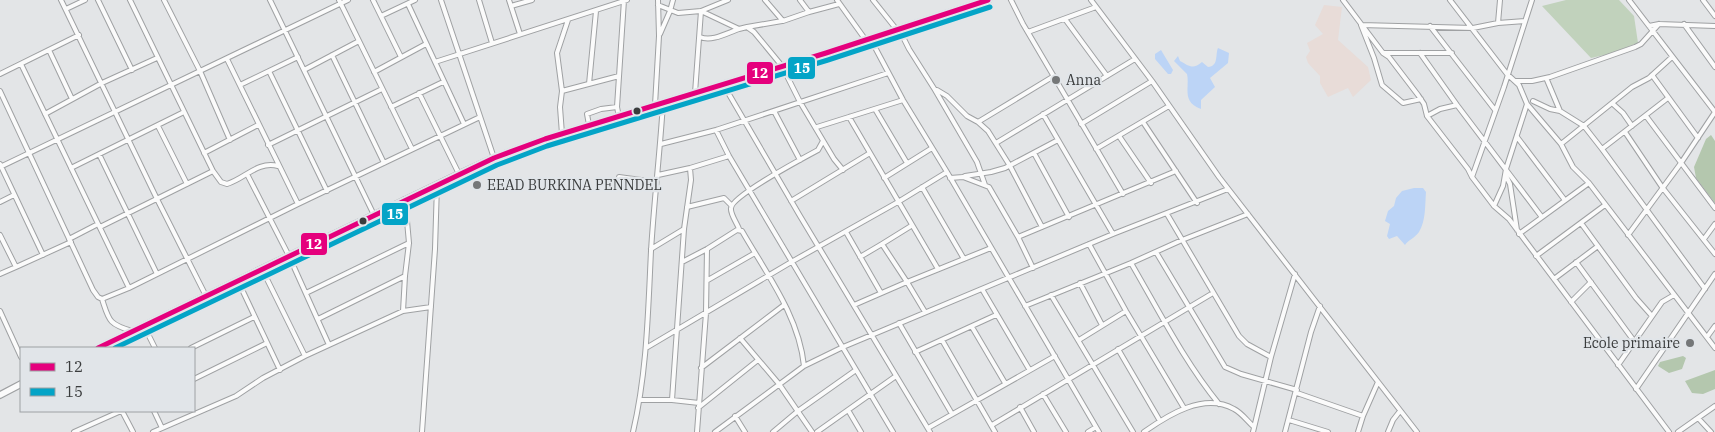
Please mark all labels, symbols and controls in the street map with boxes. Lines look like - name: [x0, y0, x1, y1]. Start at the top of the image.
- line badge: 15: [787, 56, 816, 80]
- text: 15: [794, 59, 810, 77]
- line badge: 12: [746, 61, 774, 85]
- text: 12: [752, 64, 768, 82]
- place label: Anna: [1066, 71, 1101, 89]
- marker: Anna: [1050, 74, 1062, 86]
- unlabelled marker: [632, 106, 642, 116]
- place label: EEAD BURKINA PENNDEL: [487, 176, 662, 194]
- marker: EEAD BURKINA PENNDEL: [471, 179, 483, 191]
- line badge: 15: [381, 202, 409, 226]
- text: 15: [387, 205, 403, 223]
- unlabelled marker: [358, 216, 368, 226]
- line badge: 12: [300, 232, 328, 256]
- text: 12: [306, 235, 322, 253]
- place label: Ecole primaire: [1583, 334, 1680, 352]
- marker: Ecole primaire: [1684, 337, 1696, 349]
- legend: [20, 347, 195, 412]
- text: 12: [65, 357, 83, 376]
- text: 15: [65, 382, 83, 401]

